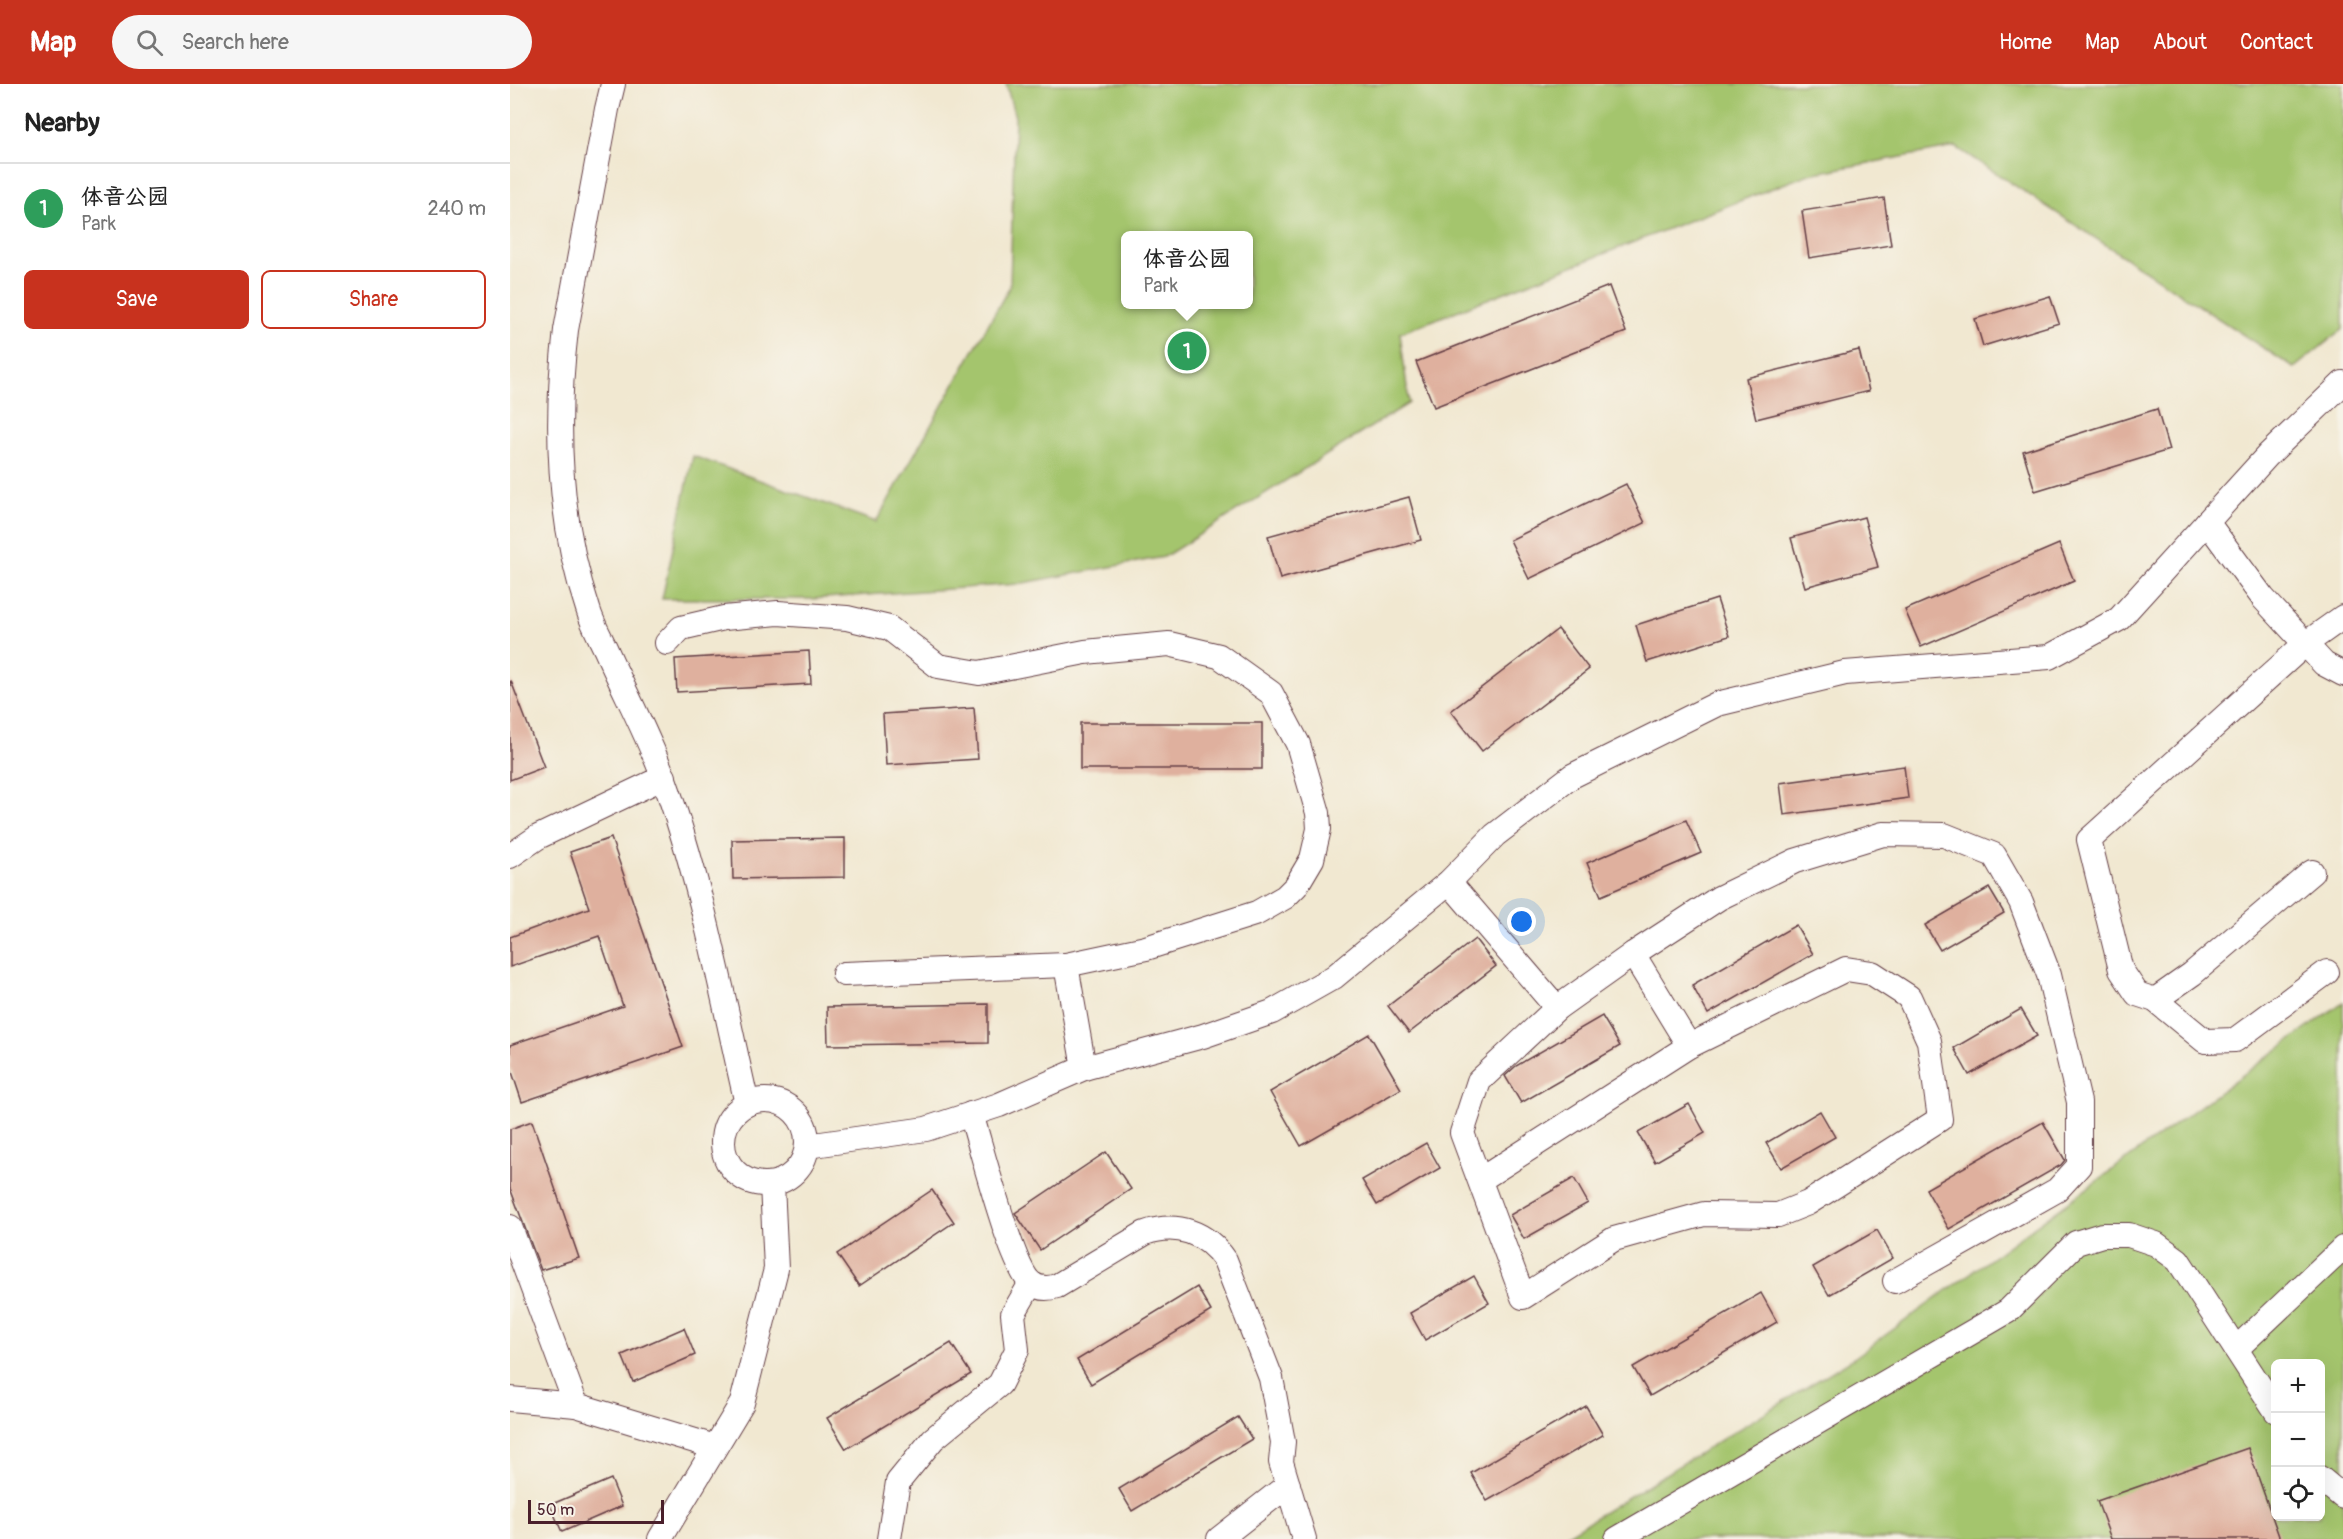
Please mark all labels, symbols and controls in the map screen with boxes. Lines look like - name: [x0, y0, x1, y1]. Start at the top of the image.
- search box: [112, 15, 532, 69]
- text: Map: [30, 25, 76, 60]
- icon: search: [133, 26, 166, 59]
- text: Search here: [181, 28, 289, 56]
- text: Home: [1999, 29, 2052, 56]
- text: Map: [2085, 29, 2120, 56]
- text: About: [2153, 29, 2207, 56]
- text: Contact: [2240, 29, 2313, 56]
- text: Nearby: [24, 107, 100, 139]
- text: 体音公园: [81, 183, 169, 211]
- text: 1: [40, 196, 47, 221]
- text: 240 m: [427, 196, 486, 221]
- text: Park: [81, 211, 116, 236]
- popup: [1121, 231, 1253, 309]
- text: 体音公园: [1143, 245, 1231, 273]
- button: Save: [24, 270, 249, 329]
- button: Share: [261, 270, 486, 329]
- text: Park: [1143, 273, 1178, 298]
- pin: 1: [1168, 328, 1206, 374]
- your location: [1507, 907, 1536, 936]
- map controls: [2271, 1359, 2325, 1521]
- button: +: [2271, 1359, 2325, 1413]
- button: −: [2271, 1413, 2325, 1467]
- button: locate: [2271, 1467, 2325, 1521]
- scale bar: [528, 1497, 664, 1524]
- text: 50 m: [537, 1500, 574, 1520]

